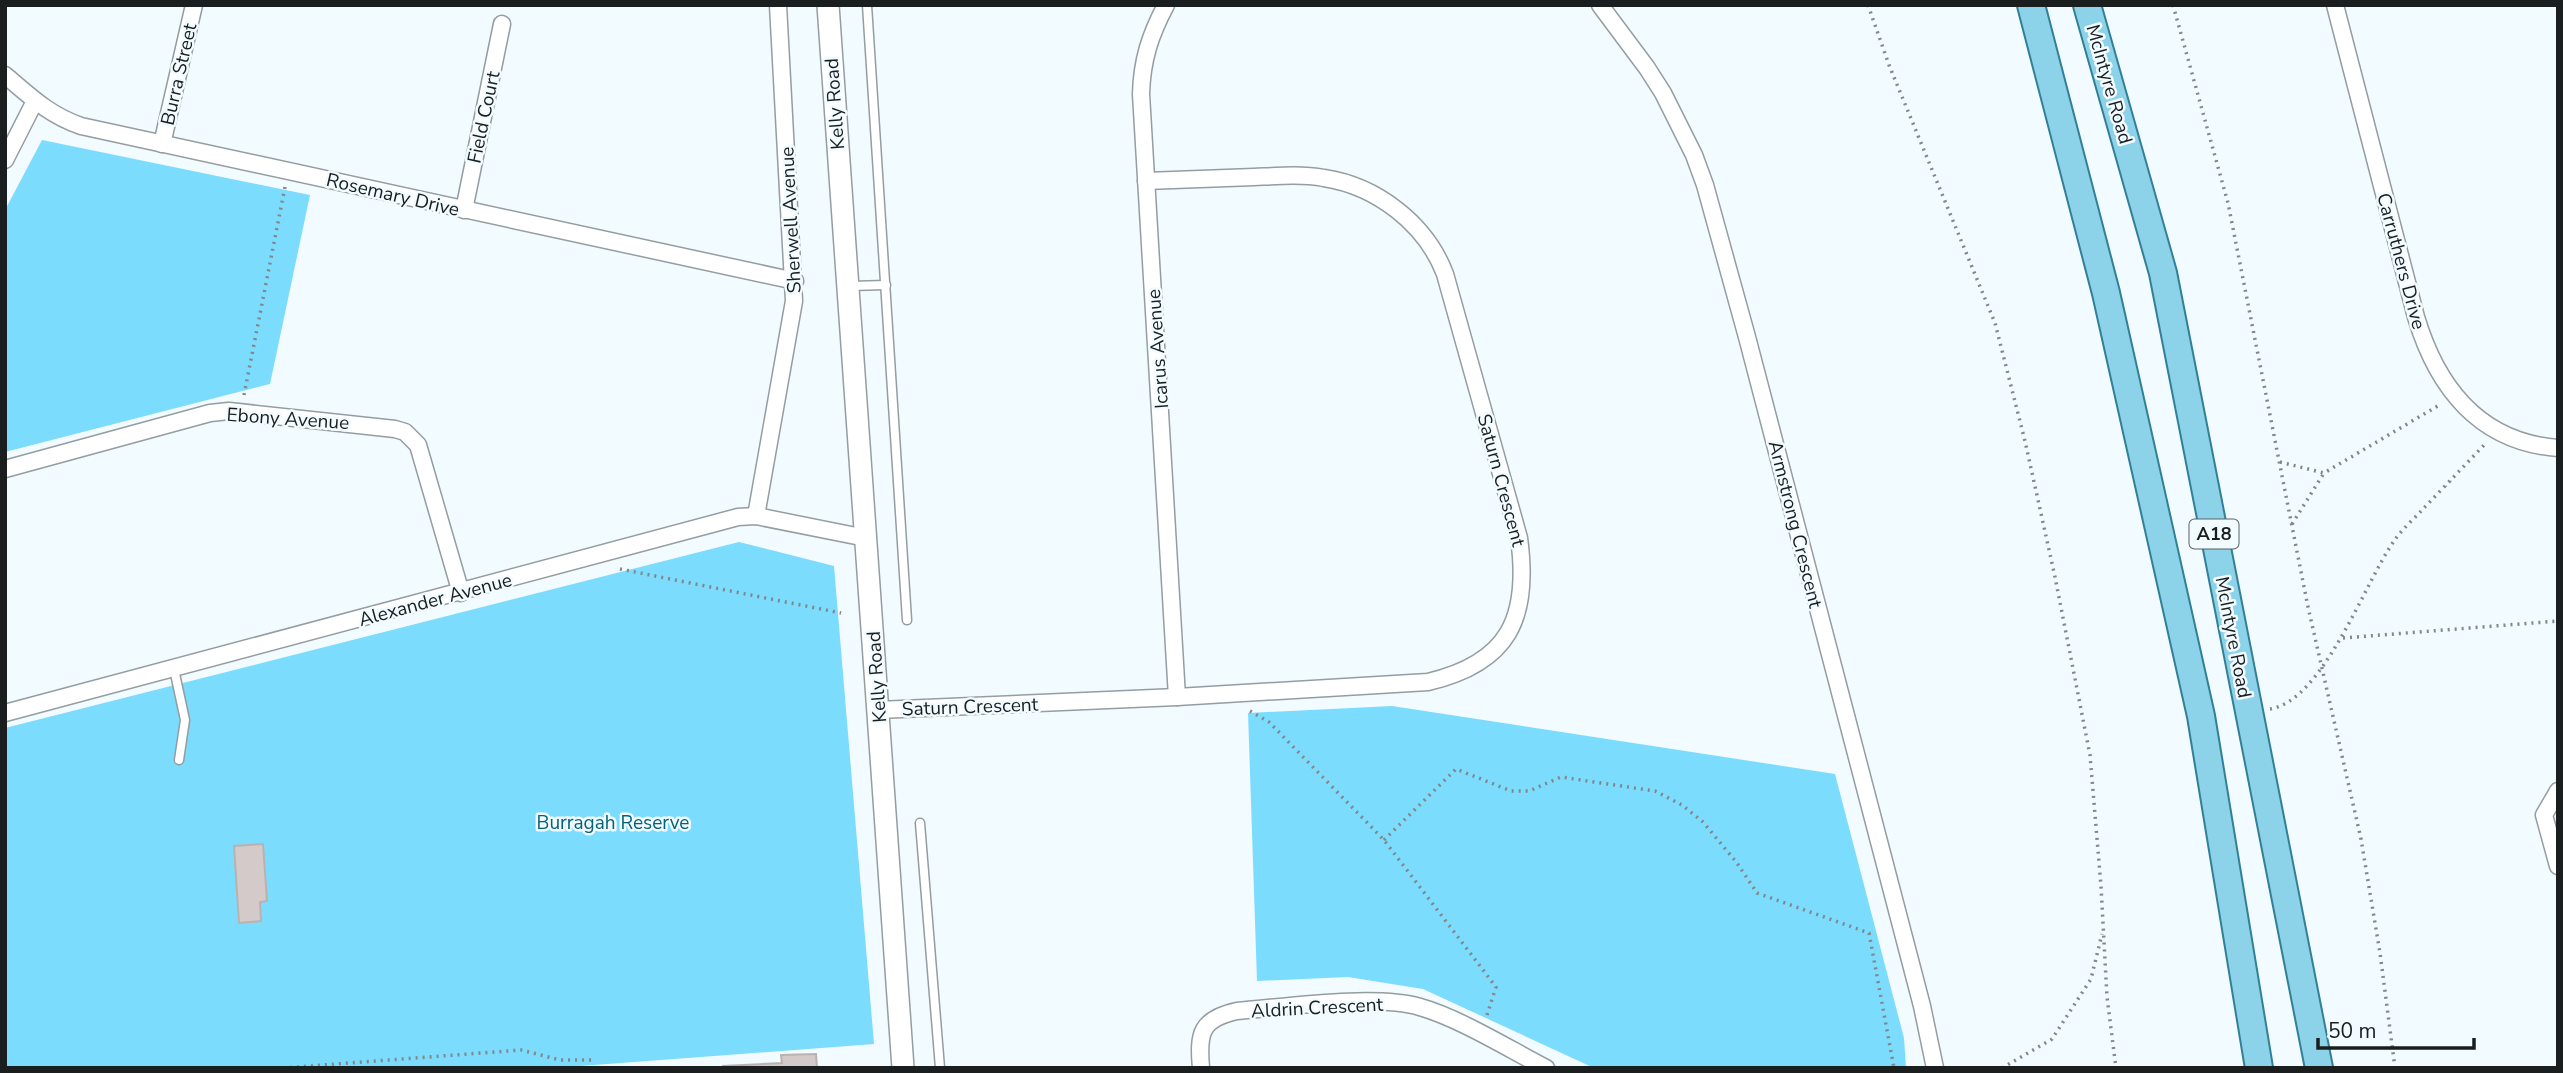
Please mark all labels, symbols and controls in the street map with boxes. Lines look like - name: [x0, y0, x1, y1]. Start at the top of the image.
- street label: Burra Street: [155, 20, 203, 128]
- street label: McIntyre Road: [2080, 22, 2139, 147]
- street label: Kelly Road: [819, 57, 851, 151]
- street label: Field Court: [462, 68, 507, 166]
- street label: Sherwell Avenue: [774, 146, 808, 294]
- street label: Rosemary Drive: [324, 167, 462, 223]
- street label: Carruthers Drive: [2370, 190, 2432, 332]
- street label: Icarus Avenue: [1141, 288, 1175, 410]
- street label: Ebony Avenue: [226, 402, 350, 436]
- street label: Saturn Crescent: [1471, 411, 1531, 550]
- street label: Armstrong Crescent: [1762, 438, 1828, 611]
- road number: A18: [2190, 520, 2238, 548]
- street label: Alexander Avenue: [356, 567, 515, 633]
- street label: McIntyre Road: [2209, 574, 2258, 700]
- street label: Kelly Road: [861, 630, 893, 724]
- street label: Saturn Crescent: [901, 692, 1039, 722]
- park label: Burragah Reserve: [537, 810, 689, 836]
- street label: Aldrin Crescent: [1250, 992, 1384, 1024]
- scale bar: [2318, 1006, 2474, 1050]
- text: 50 m: [2328, 1017, 2377, 1045]

